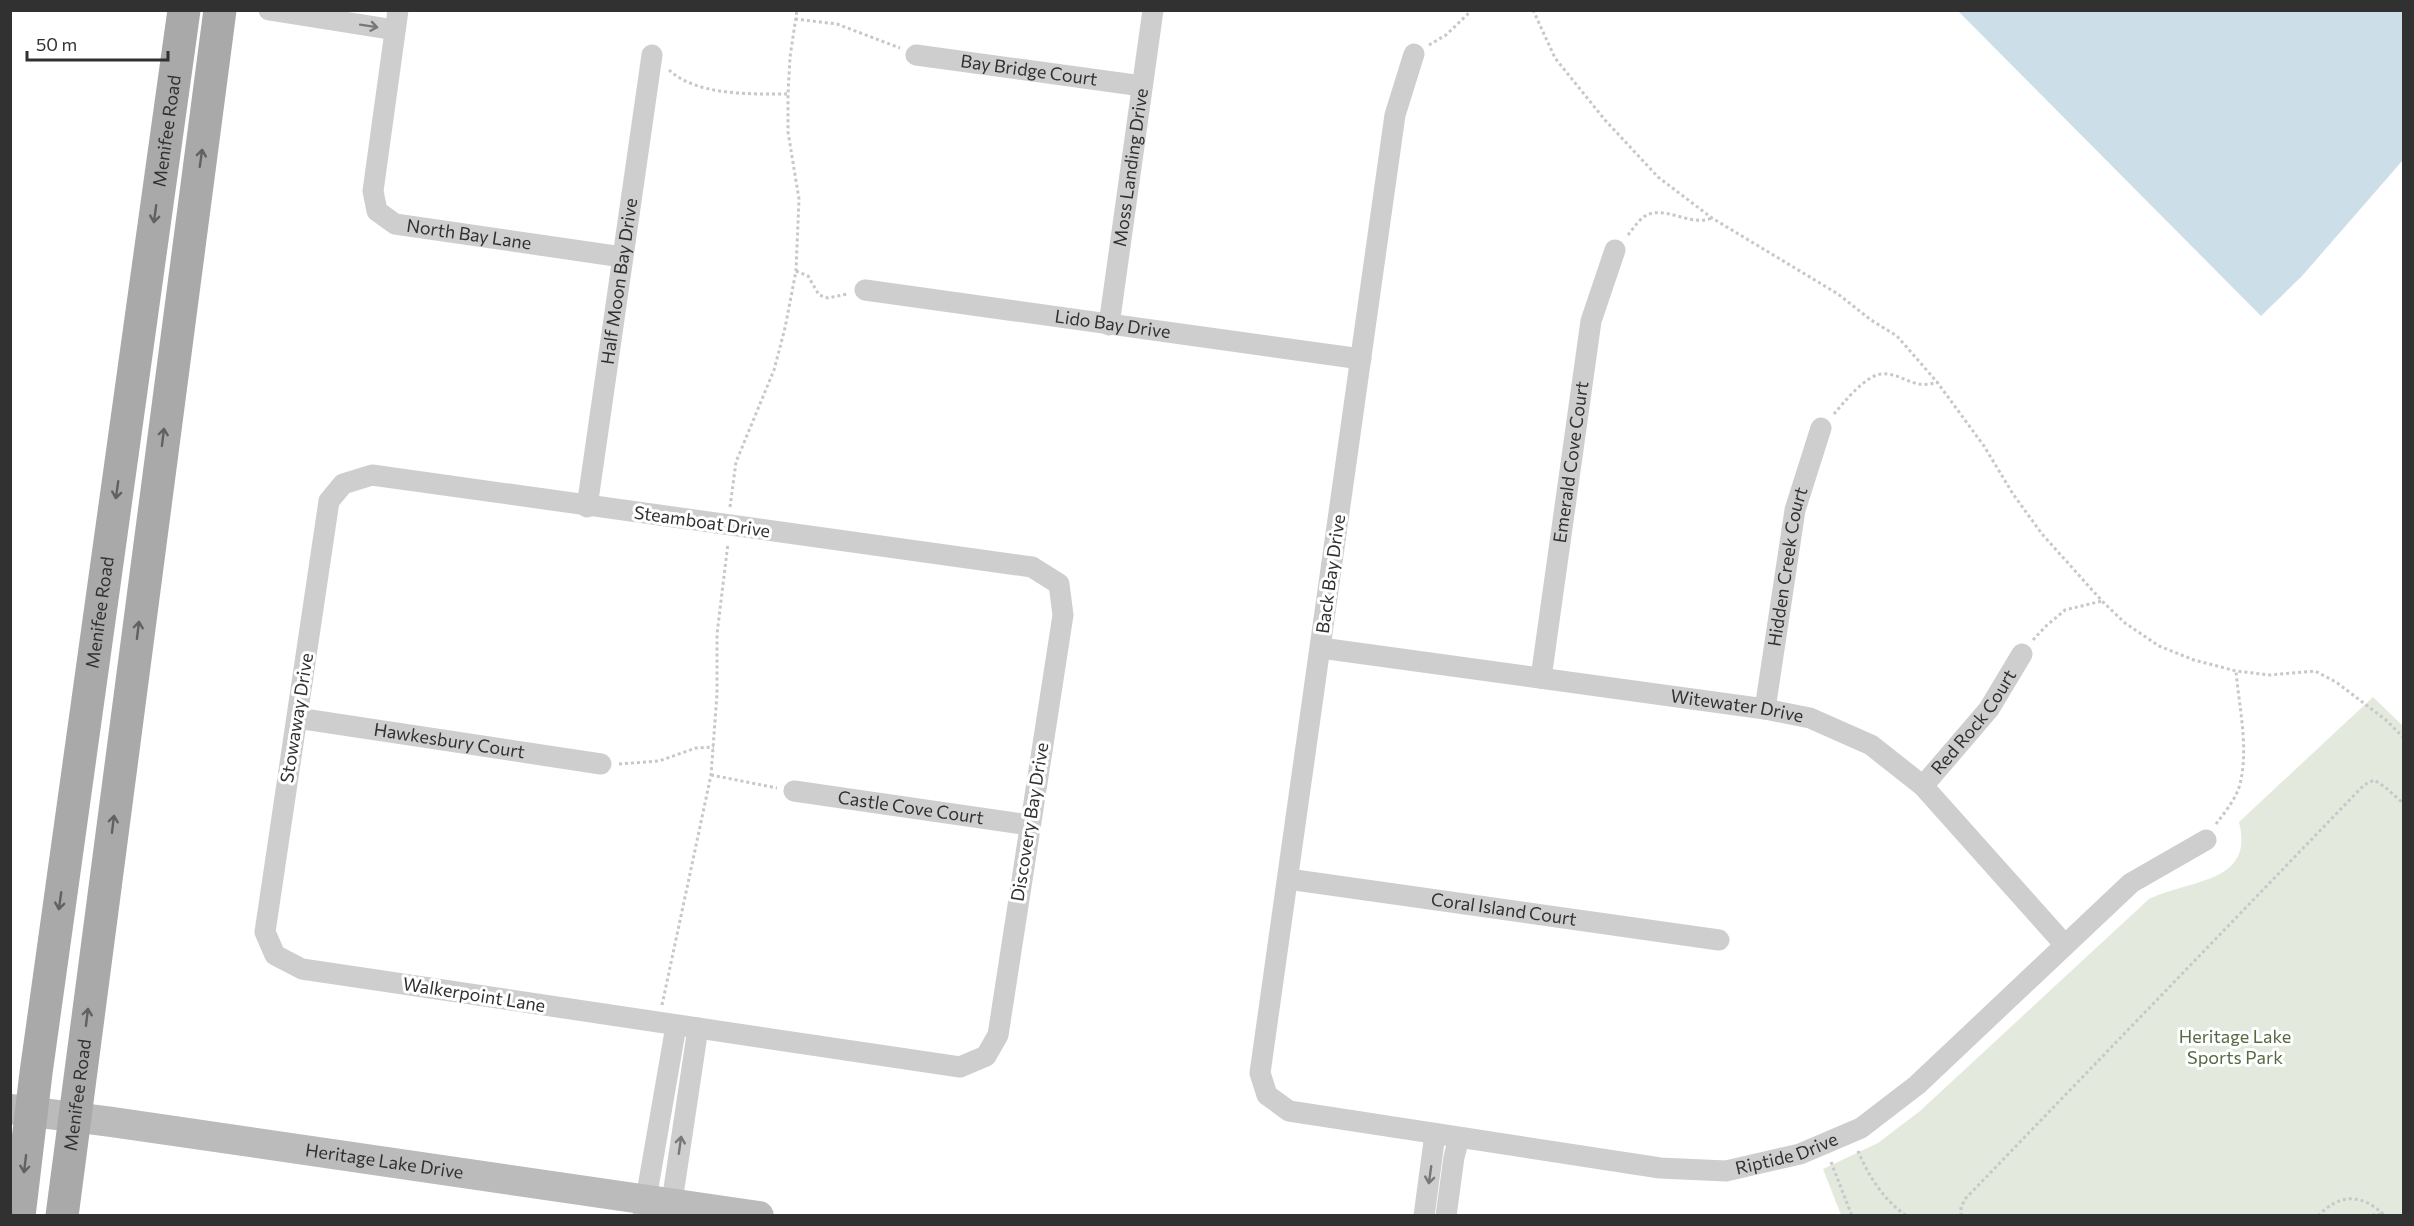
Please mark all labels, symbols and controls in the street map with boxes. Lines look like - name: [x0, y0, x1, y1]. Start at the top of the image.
- one-way arrow: [358, 20, 378, 31]
- scale bar: [27, 24, 168, 62]
- text: 50 m: [36, 33, 77, 55]
- street label: Bay Bridge Court: [959, 49, 1099, 90]
- street label: Menifee Road: [147, 74, 185, 188]
- street label: Moss Landing Drive: [1108, 87, 1152, 248]
- one-way arrow: [195, 149, 206, 168]
- street label: Half Moon Bay Drive: [596, 197, 641, 366]
- one-way arrow: [150, 204, 161, 223]
- street label: North Bay Lane: [405, 214, 533, 254]
- street label: Lido Bay Drive: [1053, 305, 1172, 342]
- street label: Emerald Cove Court: [1548, 380, 1592, 544]
- one-way arrow: [158, 427, 169, 447]
- one-way arrow: [111, 480, 122, 500]
- street label: Hidden Creek Court: [1763, 484, 1812, 648]
- street label: Steamboat Drive: [633, 501, 772, 541]
- street label: Back Bay Drive: [1311, 513, 1349, 635]
- street label: Menifee Road: [80, 555, 118, 670]
- one-way arrow: [133, 621, 144, 641]
- street label: Stowaway Drive: [275, 651, 317, 784]
- street label: Red Rock Court: [1926, 665, 2020, 778]
- street label: Witewater Drive: [1669, 684, 1805, 726]
- street label: Hawkesbury Court: [372, 718, 527, 762]
- street label: Discovery Bay Drive: [1006, 741, 1052, 903]
- street label: Castle Cove Court: [836, 785, 985, 828]
- one-way arrow: [107, 814, 118, 834]
- street label: Coral Island Court: [1430, 887, 1578, 930]
- one-way arrow: [54, 891, 65, 911]
- street label: Walkerpoint Lane: [401, 972, 547, 1016]
- one-way arrow: [82, 1007, 93, 1027]
- park label: Heritage Lake Sports Park: [2179, 1025, 2291, 1068]
- street label: Menifee Road: [59, 1038, 95, 1152]
- street label: Riptide Drive: [1733, 1127, 1841, 1179]
- one-way arrow: [675, 1136, 686, 1156]
- street label: Heritage Lake Drive: [304, 1138, 465, 1183]
- one-way arrow: [19, 1153, 30, 1173]
- one-way arrow: [1424, 1164, 1435, 1184]

